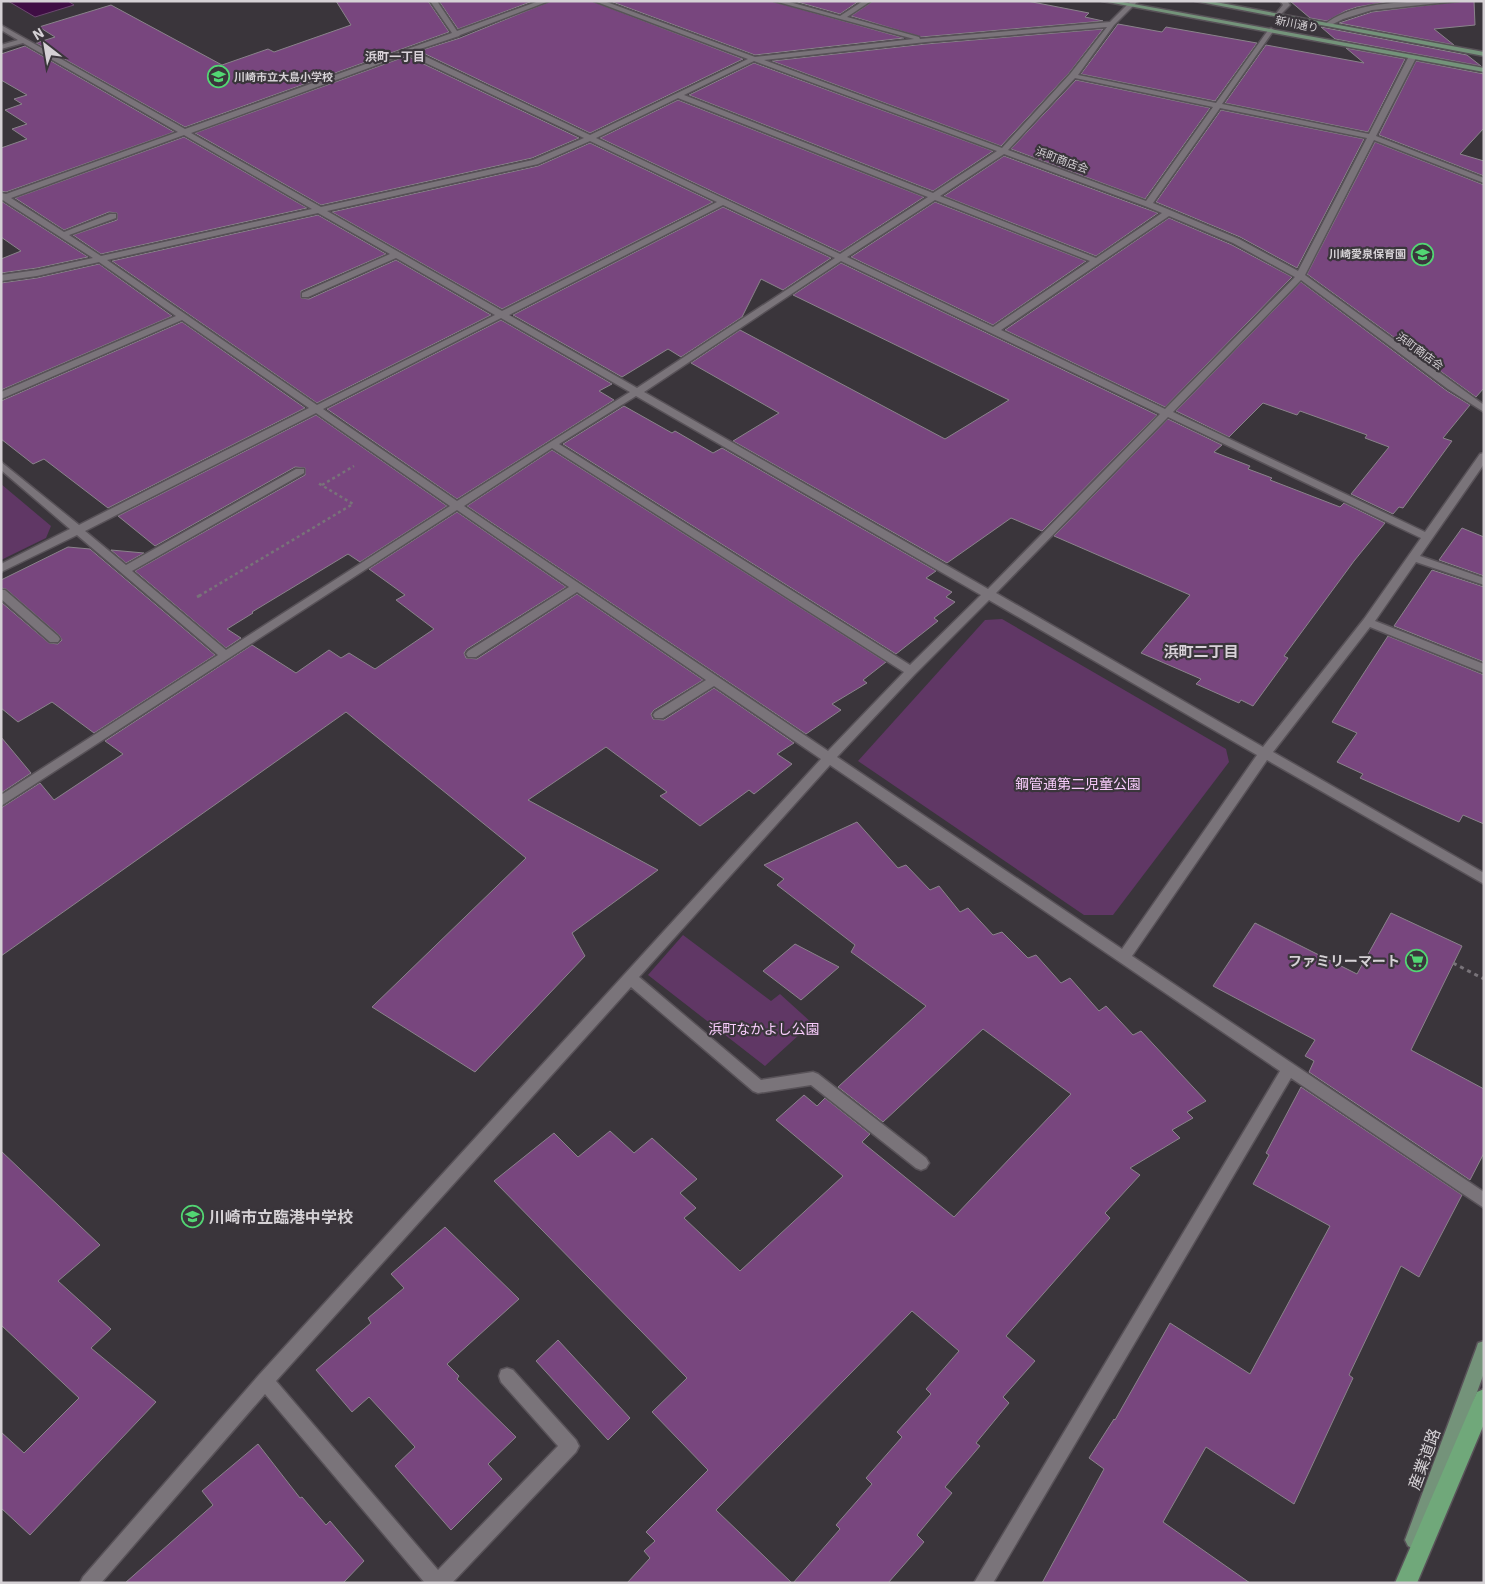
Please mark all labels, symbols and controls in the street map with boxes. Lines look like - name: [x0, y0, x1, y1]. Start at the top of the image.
- street label: 新川通り: [1274, 13, 1320, 35]
- north arrow: [20, 20, 70, 70]
- text: N: [29, 24, 47, 44]
- district label: 浜町一丁目: [365, 49, 425, 64]
- school or university icon: 川崎市立大島小学校: [206, 65, 230, 89]
- place label: 川崎市立大島小学校: [234, 70, 333, 84]
- street label: 浜町商店会: [1034, 144, 1090, 176]
- school or university icon: 川崎愛泉保育園: [1410, 242, 1434, 266]
- place label: 川崎愛泉保育園: [1329, 247, 1406, 261]
- street label: 浜町商店会: [1394, 329, 1446, 373]
- district label: 浜町二丁目: [1163, 642, 1239, 661]
- park label: 鋼管通第二児童公園: [1015, 775, 1141, 793]
- supermarket icon: ファミリーマート: [1404, 949, 1428, 973]
- place label: ファミリーマート: [1288, 952, 1400, 970]
- park label: 浜町なかよし公園: [708, 1020, 820, 1038]
- school or university icon: 川崎市立臨港中学校: [181, 1205, 205, 1229]
- place label: 川崎市立臨港中学校: [209, 1207, 353, 1227]
- street label: 産業道路: [1404, 1426, 1444, 1492]

